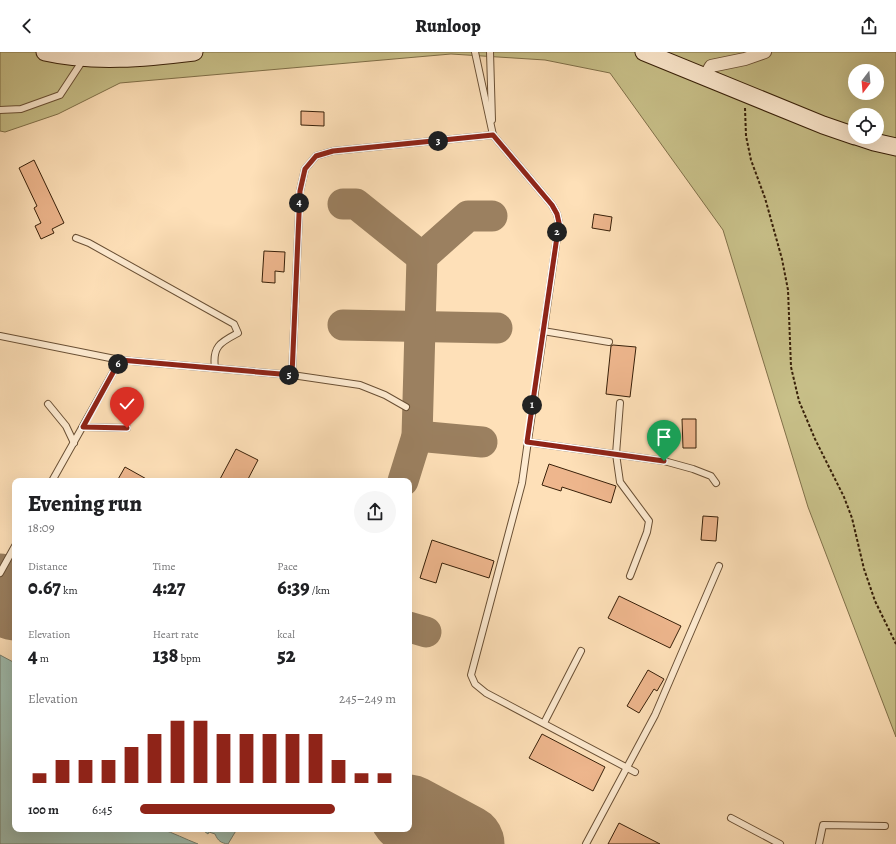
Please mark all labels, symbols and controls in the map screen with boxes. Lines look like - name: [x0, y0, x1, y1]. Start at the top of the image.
- text: Runloop: [415, 14, 481, 38]
- icon: back: [16, 15, 38, 37]
- icon: share: [858, 15, 880, 37]
- north arrow: [848, 64, 884, 100]
- map controls: [848, 64, 884, 144]
- button: locate: [848, 108, 884, 144]
- pin: 3: [428, 131, 448, 151]
- text: 3: [436, 133, 440, 148]
- pin: 4: [289, 193, 309, 213]
- text: 4: [296, 195, 302, 210]
- pin: 2: [547, 222, 567, 242]
- text: 2: [554, 224, 560, 239]
- pin: 6: [108, 354, 128, 374]
- text: 6: [115, 356, 121, 371]
- pin: 5: [279, 365, 299, 385]
- text: 5: [287, 367, 291, 382]
- pin: [110, 387, 144, 428]
- icon: check: [116, 393, 138, 415]
- pin: 1: [522, 395, 542, 415]
- text: 1: [530, 397, 534, 412]
- pin: [647, 420, 681, 461]
- icon: arrive: [653, 426, 675, 448]
- text: Evening run: [28, 489, 142, 519]
- button: share: [354, 491, 396, 533]
- text: 18:09: [28, 519, 55, 536]
- text: Distance: [28, 559, 67, 574]
- text: Time: [153, 559, 176, 574]
- text: Pace: [277, 559, 298, 574]
- text: 0.67: [28, 574, 61, 601]
- text: 4:27: [153, 574, 185, 601]
- text: 6:39: [277, 574, 310, 601]
- text: km: [61, 583, 78, 598]
- text: /km: [310, 583, 330, 598]
- text: Elevation: [28, 627, 70, 642]
- text: Heart rate: [153, 627, 199, 642]
- text: kcal: [277, 627, 295, 642]
- text: 4: [28, 642, 38, 669]
- text: 138: [153, 642, 178, 669]
- text: 52: [277, 642, 296, 669]
- text: m: [38, 651, 49, 666]
- text: bpm: [178, 651, 201, 666]
- text: Elevation: [28, 690, 78, 707]
- text: 245–249 m: [339, 690, 396, 707]
- text: 100 m: [28, 801, 59, 818]
- text: 6:45: [92, 801, 113, 818]

